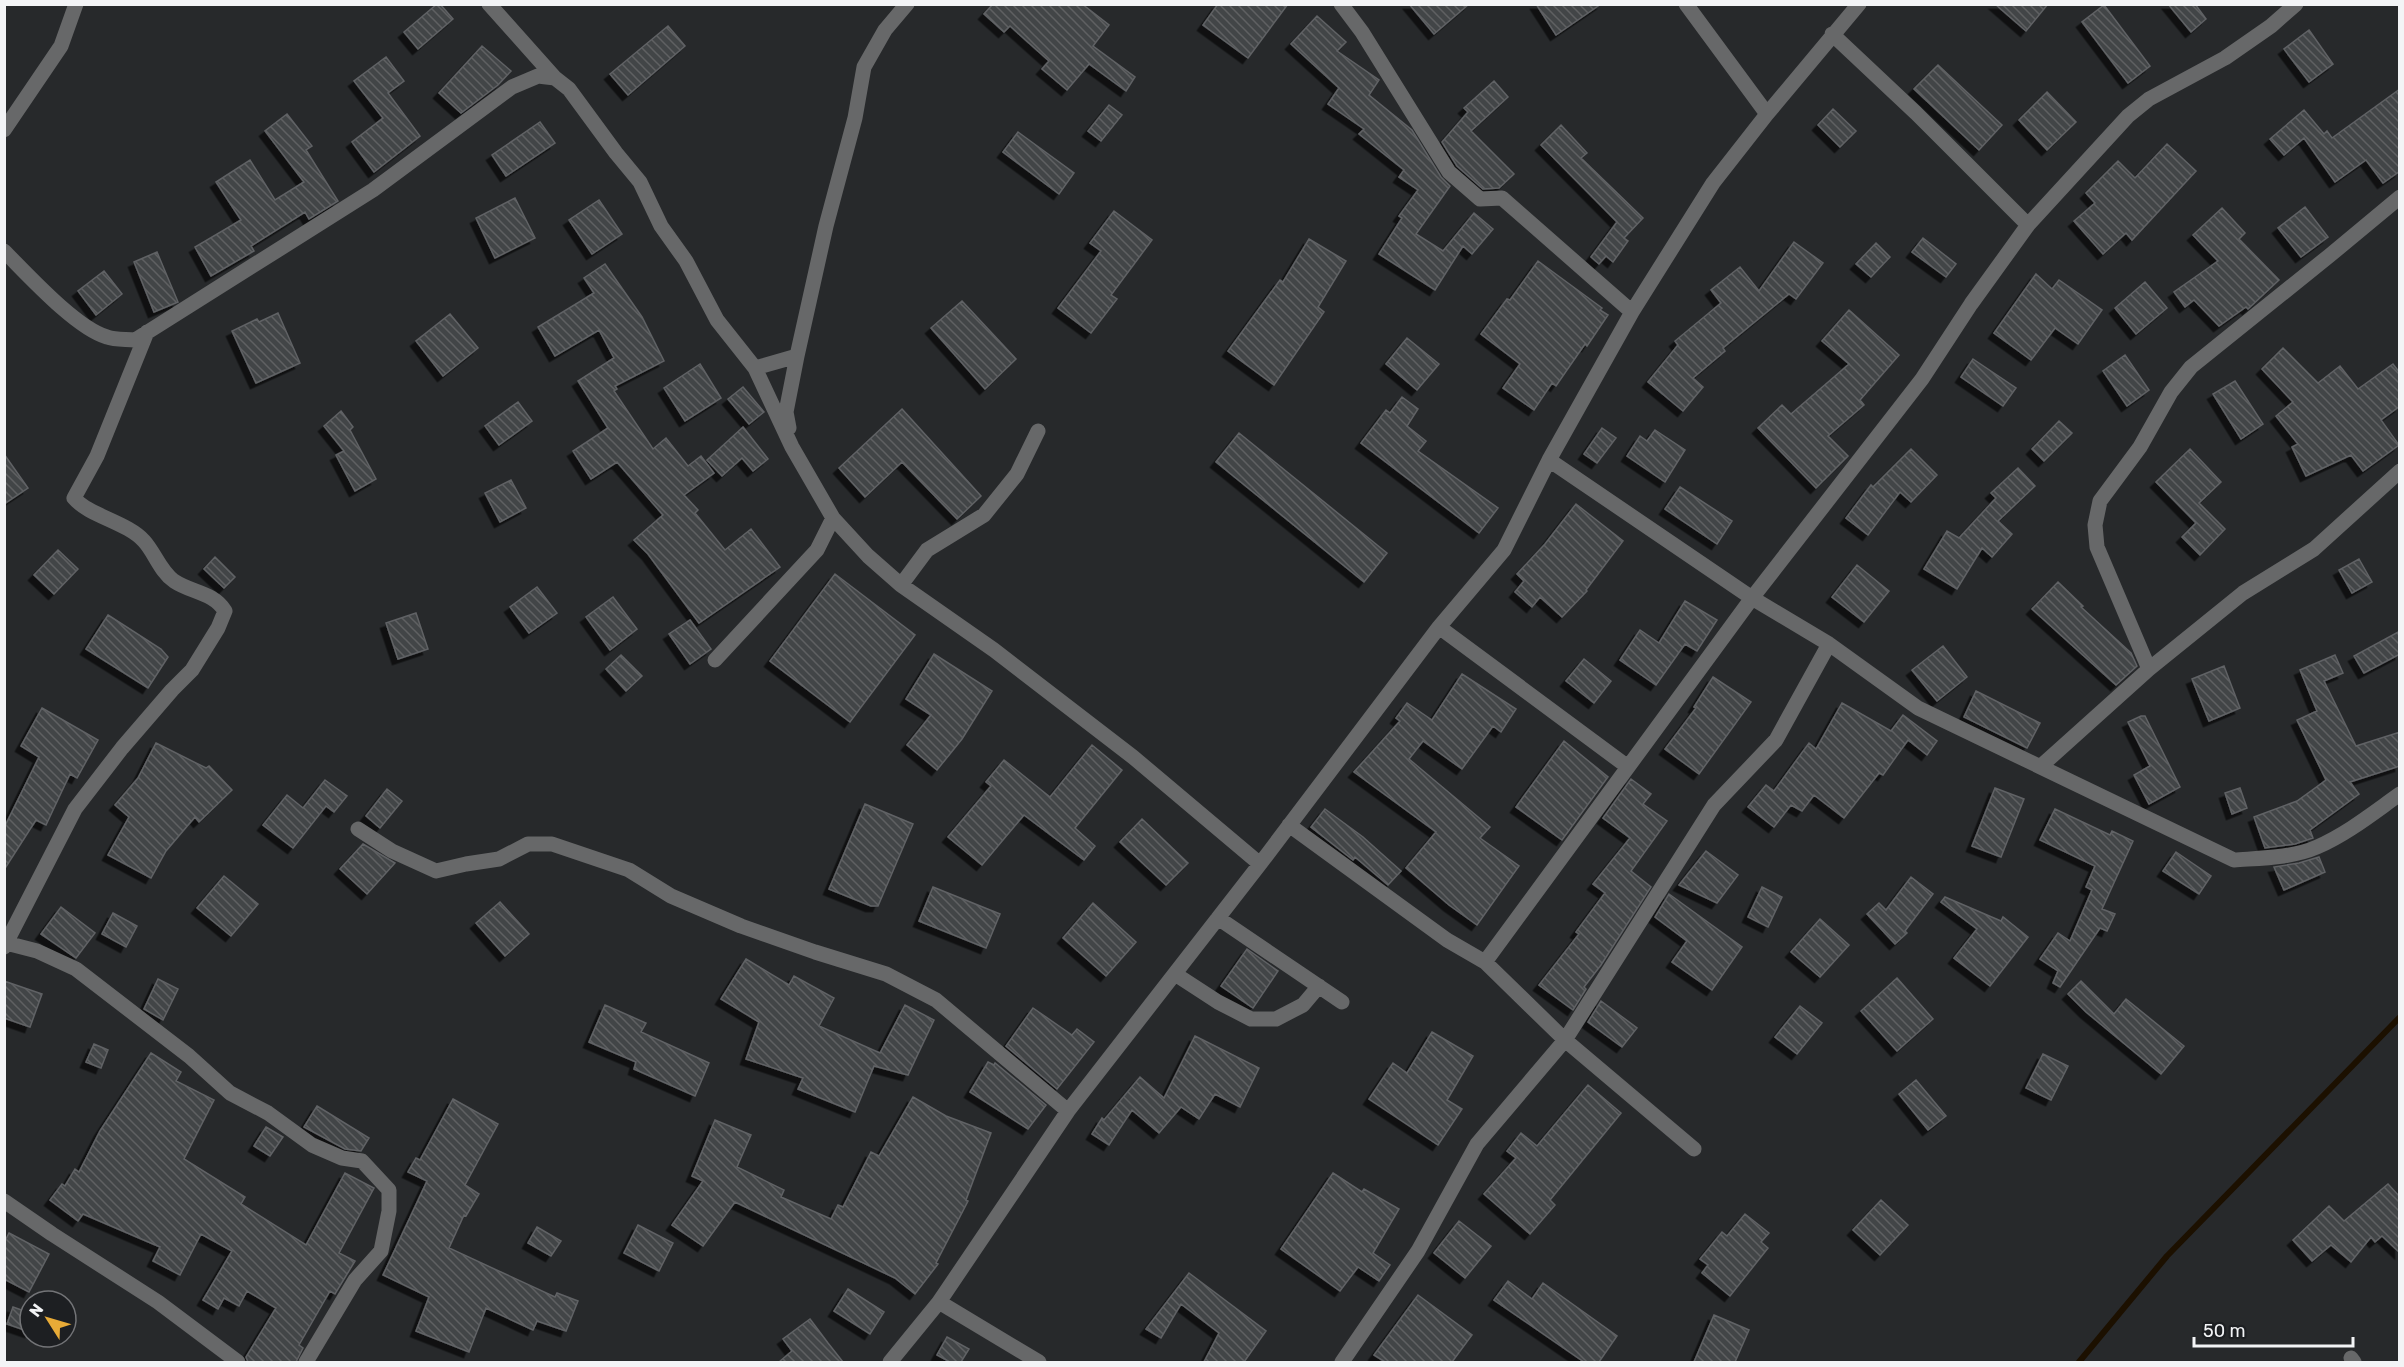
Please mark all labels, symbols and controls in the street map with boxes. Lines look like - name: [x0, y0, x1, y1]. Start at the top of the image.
- north arrow: [18, 1289, 78, 1349]
- text: N: [25, 1300, 47, 1321]
- scale bar: [2194, 1310, 2353, 1348]
- text: 50 m: [2203, 1320, 2246, 1342]

